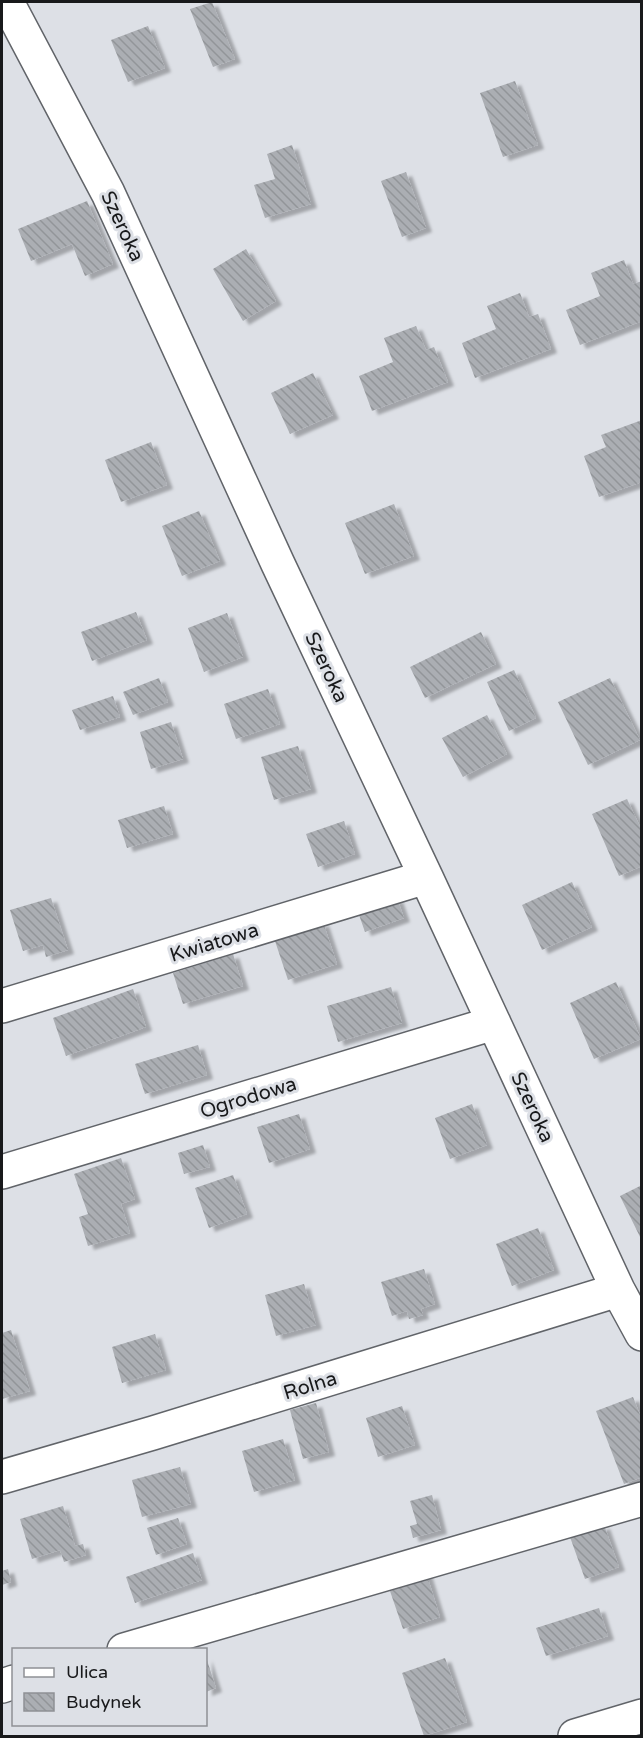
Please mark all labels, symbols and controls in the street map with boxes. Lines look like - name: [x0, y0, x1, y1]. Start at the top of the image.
- street label: Szeroka: [95, 187, 149, 266]
- street label: Szeroka: [299, 628, 353, 707]
- street label: Kwiatowa: [167, 918, 262, 968]
- street label: Szeroka: [505, 1068, 559, 1147]
- street label: Ogrodowa: [197, 1072, 299, 1124]
- street label: Rolna: [281, 1366, 340, 1405]
- legend: [12, 1648, 207, 1726]
- text: Ulica: [66, 1661, 108, 1683]
- text: Budynek: [66, 1691, 141, 1713]

